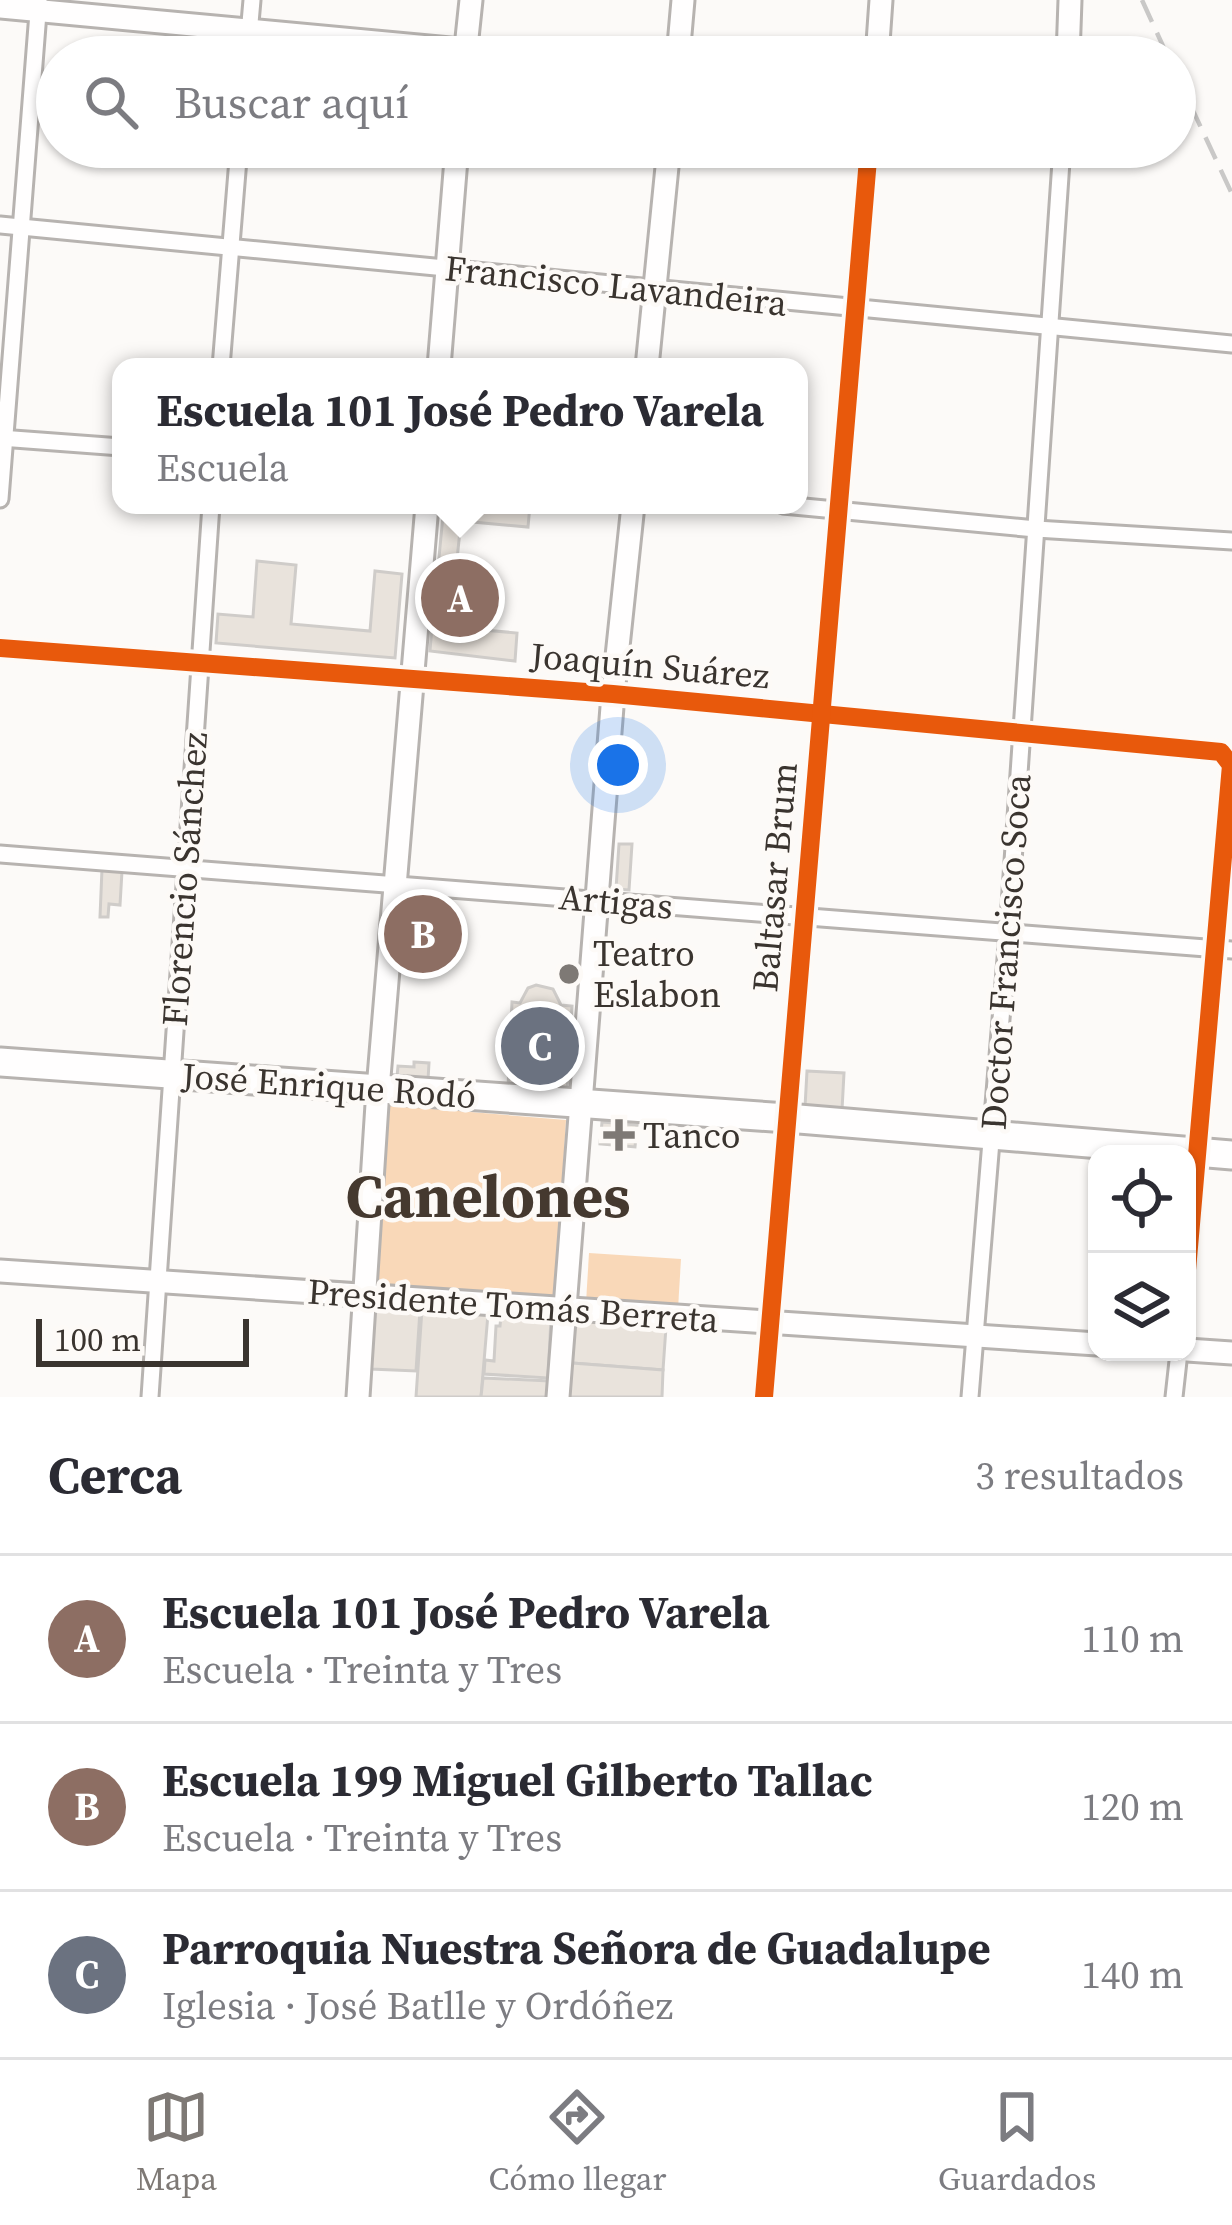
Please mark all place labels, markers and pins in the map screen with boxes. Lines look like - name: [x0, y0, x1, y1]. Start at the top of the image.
- pin: A: [421, 553, 499, 643]
- pin: B: [384, 889, 462, 979]
- place label: Teatro Eslabon: [593, 929, 721, 1019]
- marker: Teatro Eslabon: [556, 961, 582, 987]
- pin: C: [501, 1001, 579, 1091]
- place label: Tanco: [643, 1111, 741, 1160]
- marker: Tanco: [606, 1122, 632, 1148]

